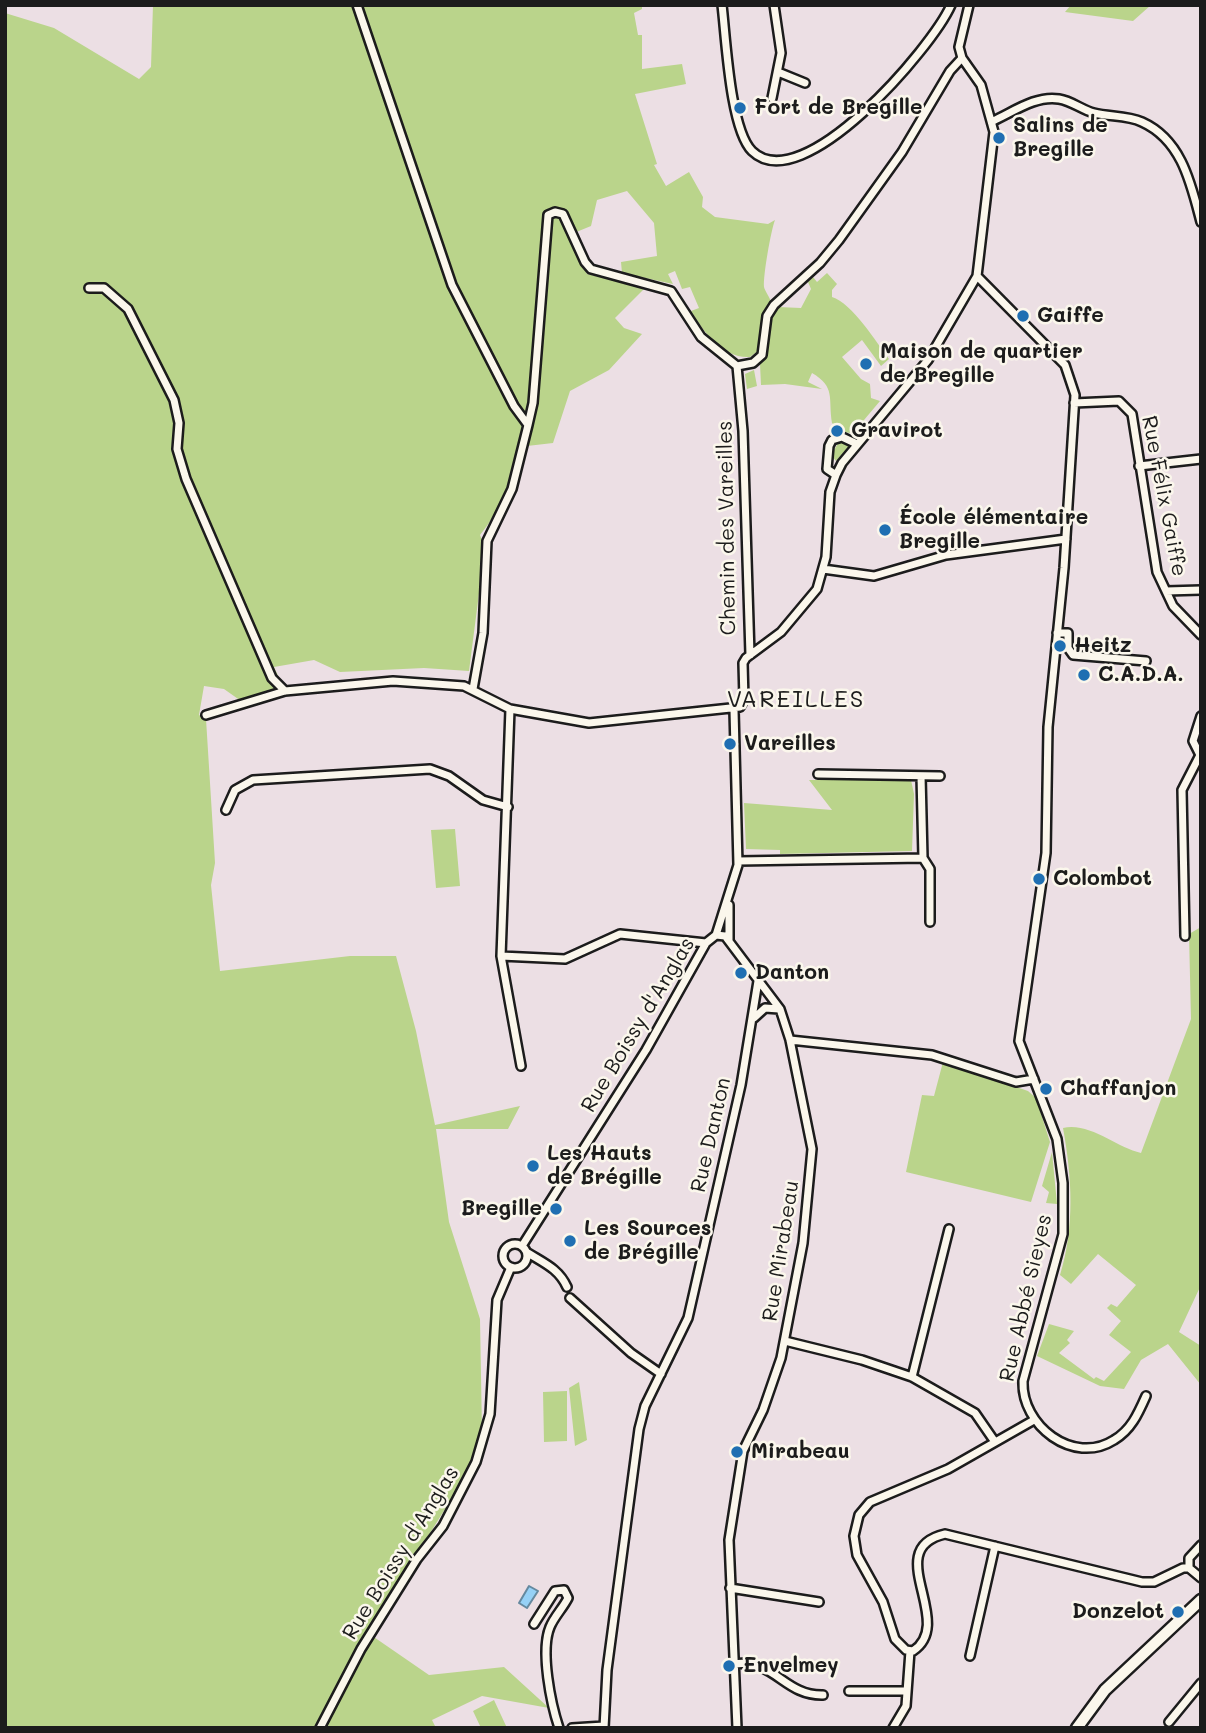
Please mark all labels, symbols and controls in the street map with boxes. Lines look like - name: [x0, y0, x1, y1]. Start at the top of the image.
- place label: Fort de Bregille: [754, 95, 922, 121]
- marker: Fort de Bregille: [732, 100, 748, 116]
- place label: Salins de Bregille: [1013, 113, 1108, 163]
- marker: Salins de Bregille: [991, 130, 1007, 146]
- place label: Gaiffe: [1037, 303, 1104, 329]
- marker: Gaiffe: [1015, 308, 1031, 324]
- place label: Maison de quartier de Bregille: [880, 339, 1083, 389]
- marker: Maison de quartier de Bregille: [858, 356, 874, 372]
- street label: Rue Félix Gaiffe: [1136, 414, 1192, 578]
- place label: Gravirot: [851, 418, 942, 444]
- street label: Chemin des Vareilles: [713, 420, 741, 636]
- marker: Gravirot: [829, 423, 845, 439]
- place label: École élémentaire Bregille: [899, 505, 1088, 555]
- marker: École élémentaire Bregille: [877, 522, 893, 538]
- place label: Heitz: [1074, 633, 1132, 659]
- marker: Heitz: [1052, 638, 1068, 654]
- place label: C.A.D.A.: [1098, 662, 1184, 688]
- marker: C.A.D.A.: [1076, 667, 1092, 683]
- district label: VAREILLES: [728, 686, 864, 714]
- place label: Vareilles: [744, 731, 836, 757]
- marker: Vareilles: [722, 736, 738, 752]
- place label: Colombot: [1053, 866, 1152, 892]
- marker: Colombot: [1031, 871, 1047, 887]
- street label: Rue Boissy d'Anglas: [576, 933, 700, 1117]
- place label: Danton: [755, 960, 829, 986]
- marker: Danton: [733, 965, 749, 981]
- street label: Rue Danton: [686, 1075, 736, 1195]
- place label: Chaffanjon: [1060, 1076, 1176, 1102]
- marker: Chaffanjon: [1038, 1081, 1054, 1097]
- place label: Les Hauts de Brégille: [547, 1141, 662, 1191]
- marker: Les Hauts de Brégille: [525, 1158, 541, 1174]
- street label: Rue Mirabeau: [757, 1179, 805, 1323]
- place label: Bregille: [461, 1196, 542, 1222]
- marker: Bregille: [548, 1201, 564, 1217]
- street label: Rue Abbé Sieyes: [994, 1212, 1058, 1384]
- place label: Les Sources de Brégille: [584, 1216, 711, 1266]
- marker: Les Sources de Brégille: [562, 1233, 578, 1249]
- place label: Mirabeau: [751, 1439, 850, 1465]
- marker: Mirabeau: [729, 1444, 745, 1460]
- street label: Rue Boissy d'Anglas: [337, 1462, 465, 1644]
- place label: Donzelot: [1072, 1599, 1164, 1625]
- marker: Donzelot: [1170, 1604, 1186, 1620]
- place label: Envelmey: [743, 1653, 839, 1679]
- marker: Envelmey: [721, 1658, 737, 1674]

